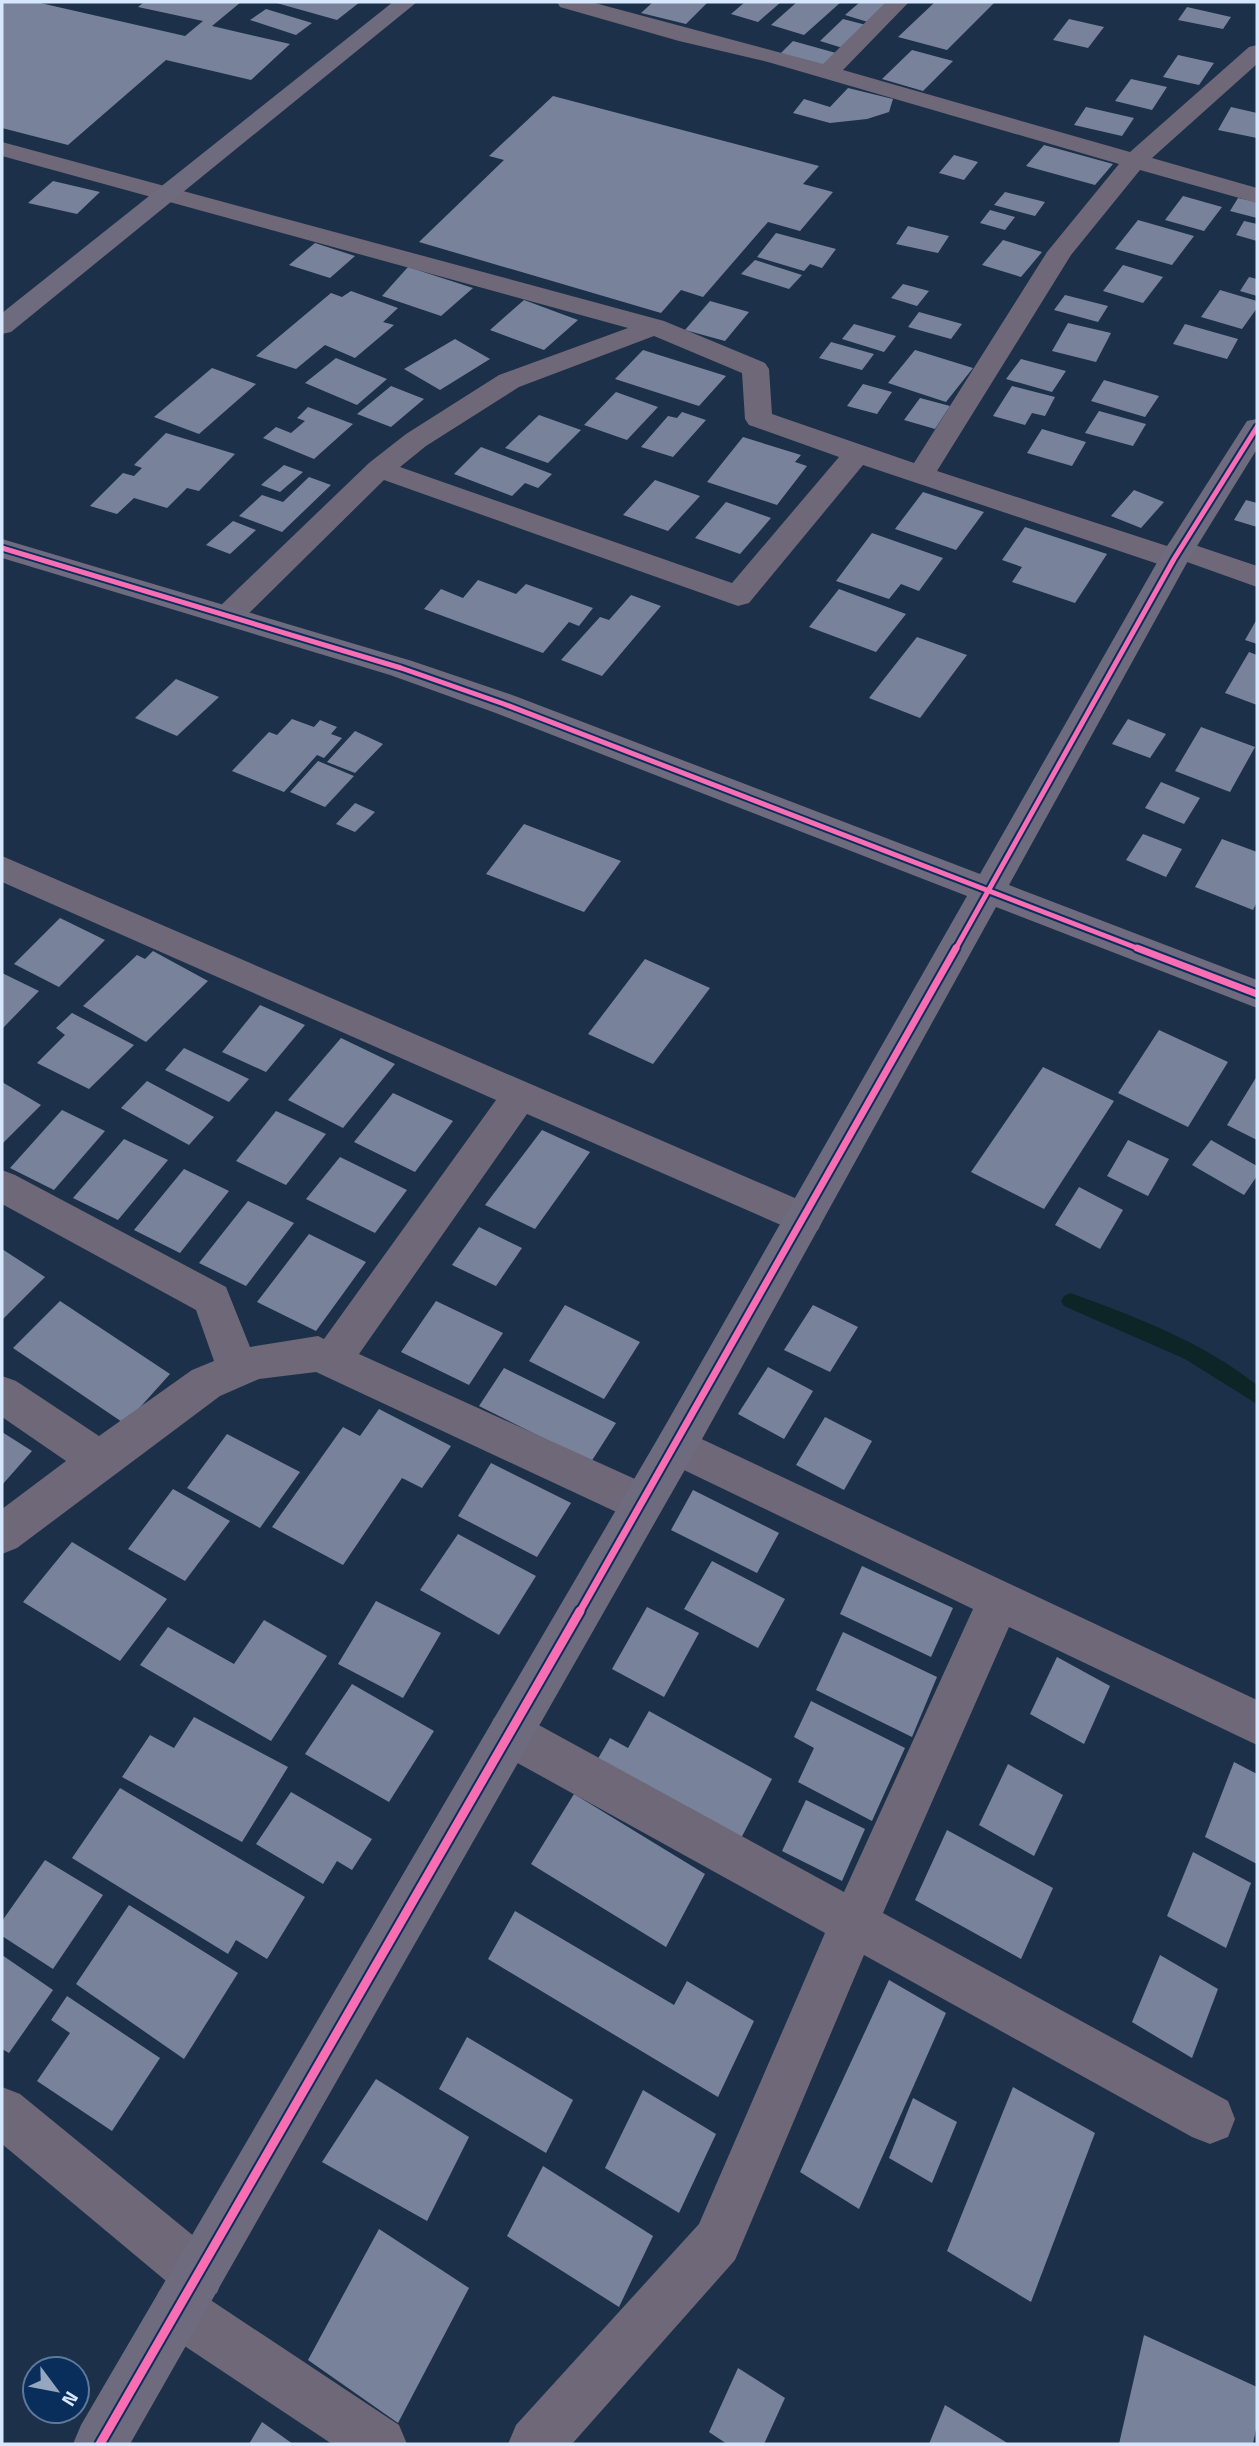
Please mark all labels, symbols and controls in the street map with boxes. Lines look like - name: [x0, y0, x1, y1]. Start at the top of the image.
- north arrow: [21, 2355, 91, 2425]
- text: N: [55, 2386, 87, 2413]

